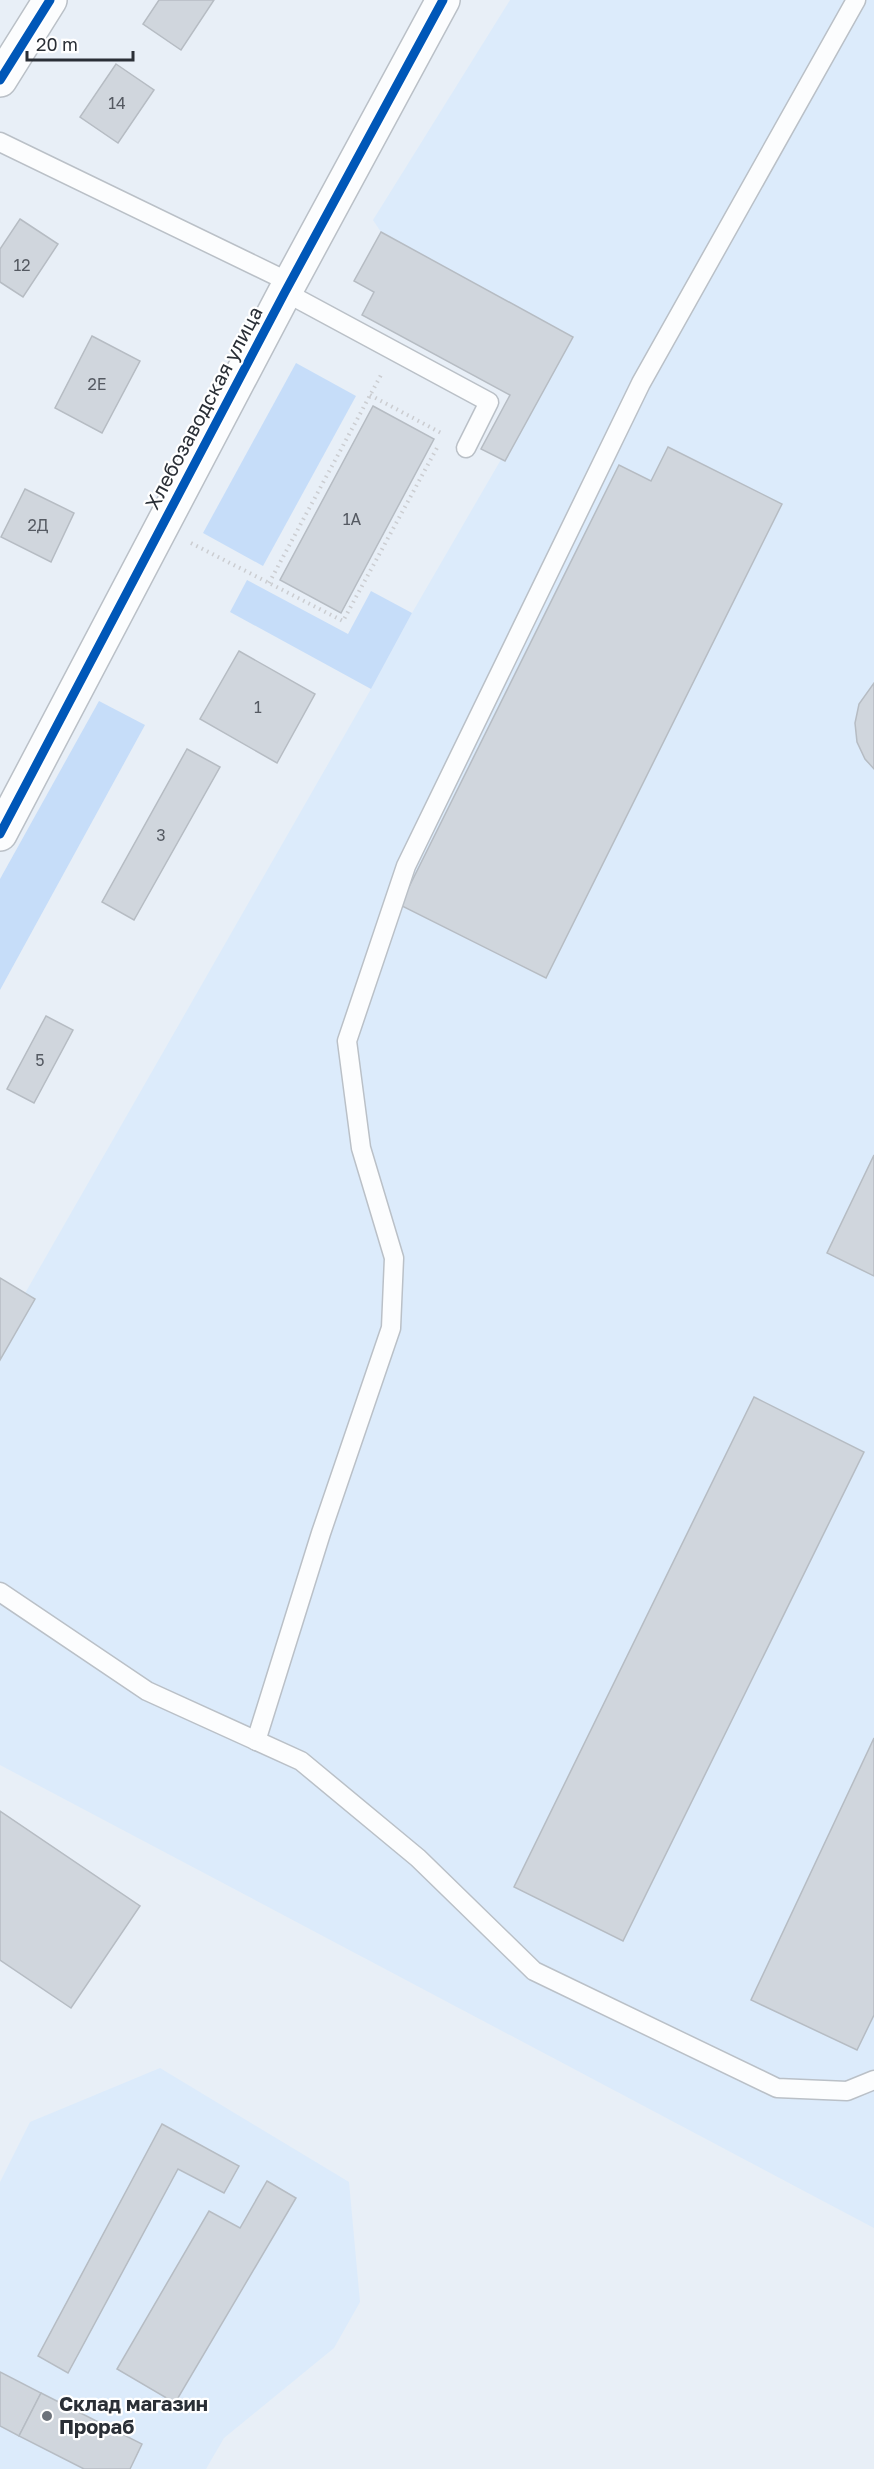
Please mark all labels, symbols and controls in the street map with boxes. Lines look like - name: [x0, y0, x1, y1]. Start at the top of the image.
- scale bar: [27, 24, 134, 62]
- text: 20 m: [36, 33, 78, 55]
- house number: 14: [108, 93, 126, 113]
- house number: 12: [13, 255, 31, 275]
- street label: Хлебозаводская улица: [139, 302, 267, 513]
- house number: 2Е: [87, 374, 107, 394]
- house number: 1А: [343, 509, 362, 529]
- house number: 2Д: [28, 515, 49, 535]
- house number: 1: [254, 697, 262, 717]
- house number: 3: [156, 825, 166, 845]
- house number: 5: [35, 1050, 45, 1070]
- place label: Склад магазин Прораб: [59, 2391, 208, 2438]
- marker: Склад магазин Прораб: [40, 2409, 54, 2423]

